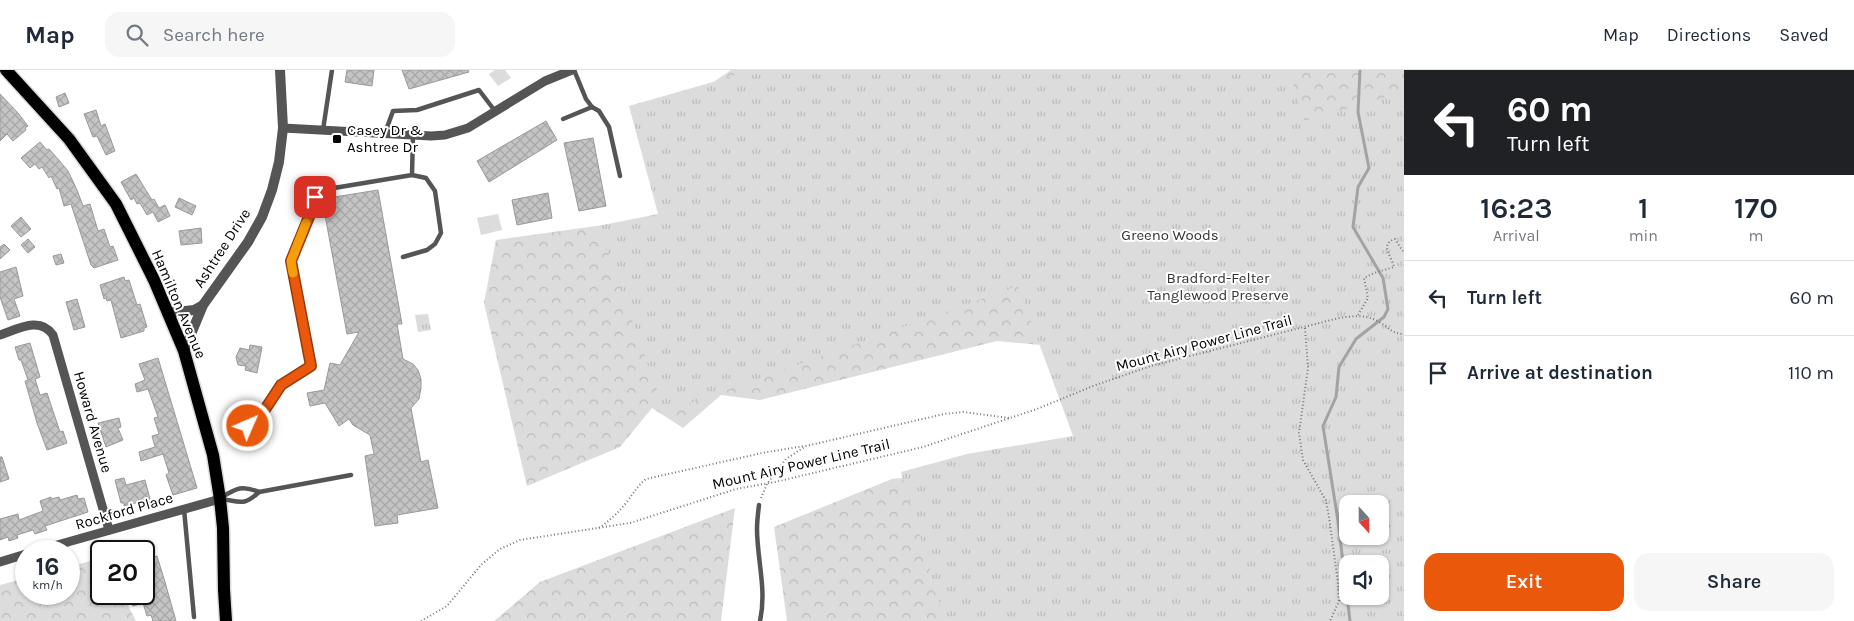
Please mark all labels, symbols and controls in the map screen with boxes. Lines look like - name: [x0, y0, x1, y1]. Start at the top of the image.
- search box: [105, 12, 455, 57]
- text: Map: [25, 21, 75, 49]
- icon: search: [123, 21, 151, 49]
- text: Search here: [163, 24, 265, 46]
- text: Map: [1603, 24, 1639, 46]
- text: Directions: [1667, 24, 1751, 46]
- text: Saved: [1779, 24, 1829, 46]
- text: 60 m: [1507, 89, 1592, 130]
- icon: left: [1424, 90, 1489, 155]
- place label: Casey Dr & Ashtree Dr: [347, 121, 423, 156]
- text: Turn left: [1507, 131, 1590, 157]
- marker: Casey Dr & Ashtree Dr: [331, 133, 343, 145]
- pin: [294, 176, 336, 218]
- icon: arrive: [301, 183, 329, 211]
- text: 16:23: [1480, 190, 1553, 226]
- text: 1: [1638, 190, 1649, 226]
- text: 170: [1734, 190, 1778, 226]
- street label: Ashtree Drive: [190, 205, 254, 291]
- park label: Greeno Woods: [1121, 226, 1219, 244]
- text: Arrival: [1493, 226, 1540, 245]
- text: min: [1629, 226, 1658, 245]
- text: m: [1749, 226, 1763, 245]
- street label: Hamilton Avenue: [148, 247, 210, 361]
- park label: Bradford-Felter Tanglewood Preserve: [1147, 269, 1289, 304]
- icon: left: [1424, 284, 1452, 312]
- text: Turn left: [1467, 287, 1542, 309]
- text: 60 m: [1790, 287, 1834, 309]
- street label: Mount Airy Power Line Trail: [1114, 311, 1294, 375]
- icon: arrive: [1424, 359, 1452, 387]
- text: Arrive at destination: [1467, 362, 1653, 384]
- text: 110 m: [1788, 362, 1834, 384]
- street label: Howard Avenue: [70, 369, 116, 475]
- position arrow: [221, 399, 273, 451]
- street label: Mount Airy Power Line Trail: [710, 435, 892, 493]
- street label: Rockford Place: [73, 488, 175, 534]
- north arrow: [1339, 495, 1389, 545]
- map controls: [1339, 495, 1389, 605]
- speed limit sign: 20: [90, 540, 155, 605]
- text: 16: [35, 552, 60, 581]
- button: Exit: [1424, 553, 1624, 611]
- button: Share: [1634, 553, 1834, 611]
- button: sound: [1339, 555, 1389, 605]
- text: km/h: [32, 578, 63, 592]

